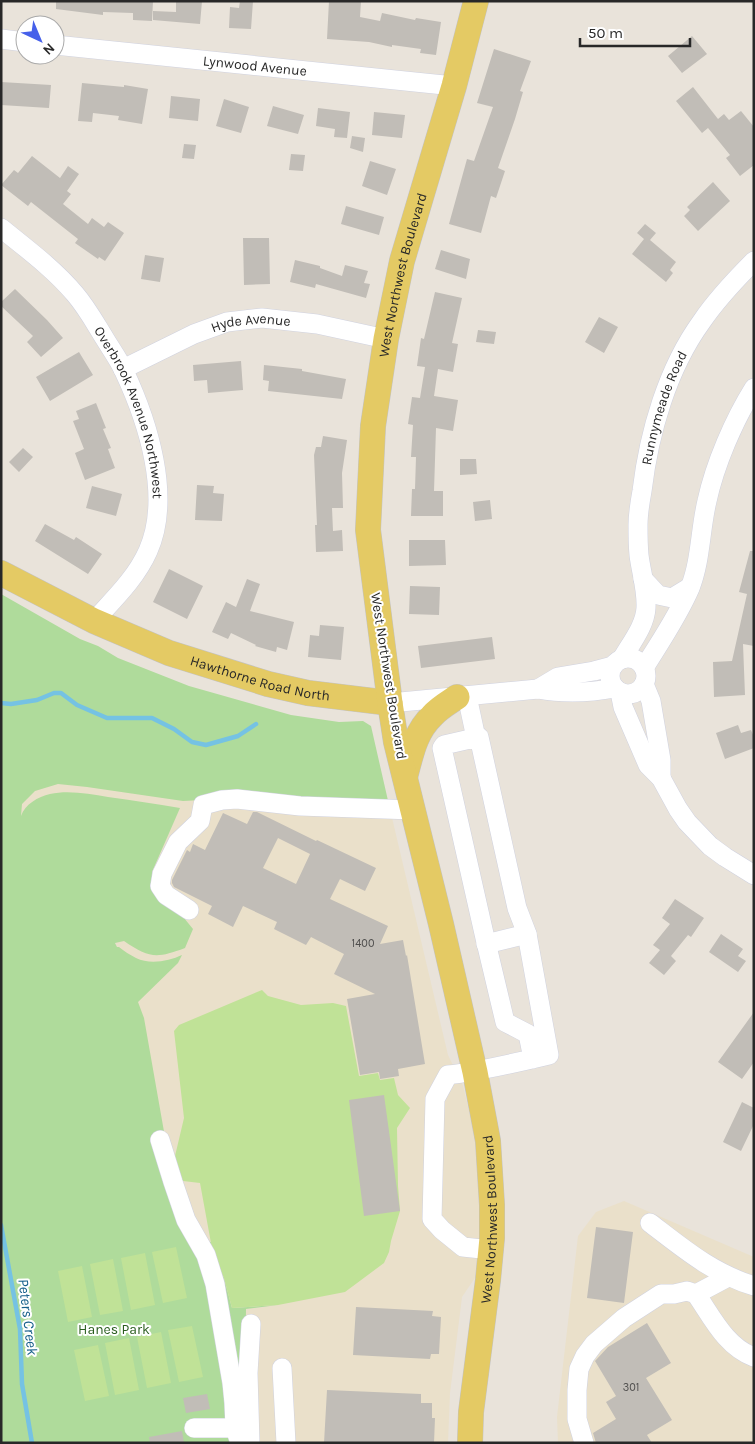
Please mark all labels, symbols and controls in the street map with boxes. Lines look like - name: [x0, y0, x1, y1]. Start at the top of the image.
- north arrow: [15, 15, 65, 65]
- scale bar: [580, 15, 690, 47]
- text: 50 m: [588, 24, 623, 42]
- text: N: [39, 39, 58, 59]
- street label: Lynwood Avenue: [202, 52, 308, 80]
- street label: West Northwest Boulevard: [375, 191, 431, 358]
- street label: Hyde Avenue: [209, 310, 292, 336]
- street label: Overbrook Avenue Northwest: [90, 323, 166, 499]
- street label: Runnymeade Road: [638, 348, 691, 467]
- street label: West Northwest Boulevard: [367, 592, 410, 761]
- street label: Hawthorne Road North: [188, 652, 331, 705]
- house number: 1400: [352, 937, 374, 950]
- street label: West Northwest Boulevard: [477, 1134, 501, 1304]
- water label: Peters Creek: [14, 1278, 42, 1357]
- park label: Hanes Park: [78, 1321, 150, 1338]
- house number: 301: [623, 1381, 639, 1394]

